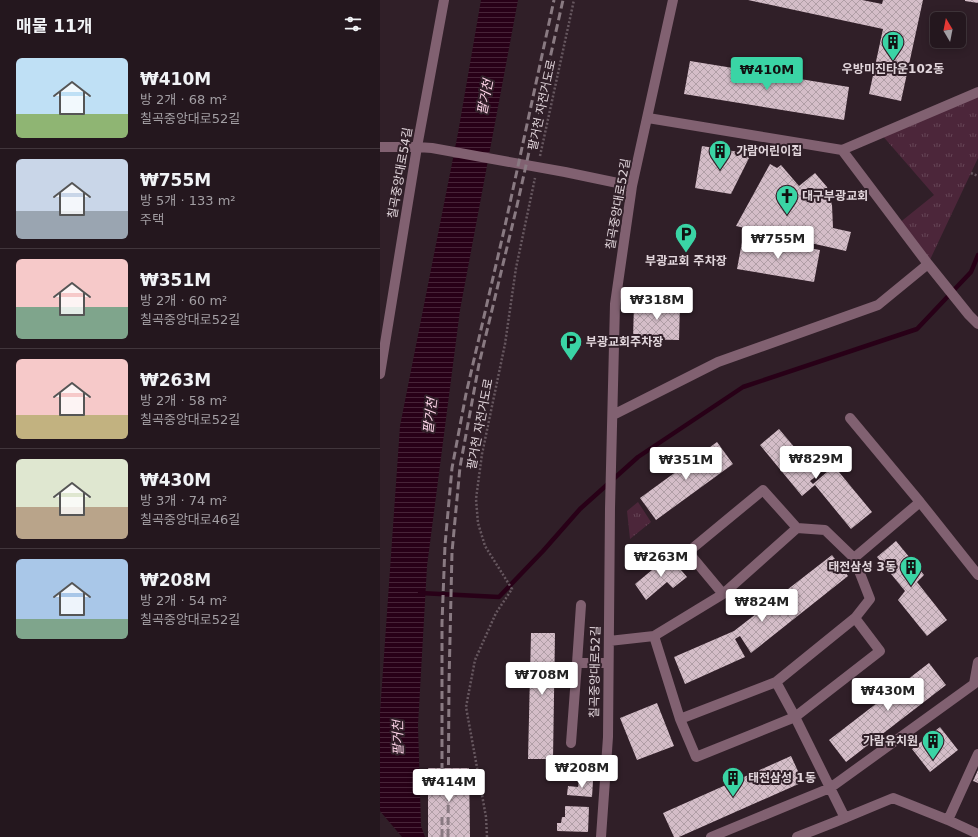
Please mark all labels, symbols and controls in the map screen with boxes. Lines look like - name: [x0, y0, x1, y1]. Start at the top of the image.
- north arrow: [930, 12, 966, 48]
- map controls: [930, 12, 966, 48]
- icon: filters: [342, 13, 364, 35]
- text: 매물 11개: [16, 16, 93, 36]
- building icon: 우방미진타운102동: [880, 29, 906, 62]
- pin: ₩410M: [739, 57, 795, 91]
- street label: 팔거천 자전거도로: [526, 58, 558, 152]
- text: ₩410M: [740, 62, 794, 77]
- place label: 우방미진타운102동: [842, 62, 944, 76]
- text: ₩410M: [140, 69, 211, 89]
- icon: home: [48, 74, 96, 122]
- water label: 팔거천: [474, 77, 496, 116]
- text: 방 2개 · 68 m²: [140, 92, 227, 107]
- text: 칠곡중앙대로52길: [140, 111, 240, 126]
- street label: 칠곡중앙대로54길: [385, 126, 415, 220]
- building icon: 가람어린이집: [707, 138, 733, 171]
- place label: 가람어린이집: [736, 144, 802, 158]
- street label: 칠곡중앙대로52길: [603, 157, 633, 251]
- text: ₩755M: [140, 170, 211, 190]
- icon: home: [48, 175, 96, 223]
- church icon: 대구부광교회: [774, 183, 800, 216]
- place label: 대구부광교회: [802, 189, 868, 203]
- text: 방 5개 · 133 m²: [140, 193, 236, 208]
- text: 주택: [140, 212, 164, 227]
- parking icon: 부광교회 주차장: [673, 221, 699, 254]
- pin: ₩755M: [750, 226, 806, 260]
- text: ₩755M: [751, 231, 805, 246]
- place label: 부광교회 주차장: [645, 254, 727, 268]
- text: ₩351M: [140, 270, 211, 290]
- icon: home: [48, 275, 96, 323]
- pin: ₩318M: [629, 287, 685, 321]
- text: ₩318M: [630, 292, 684, 307]
- text: 방 2개 · 60 m²: [140, 293, 227, 308]
- text: 칠곡중앙대로52길: [140, 312, 240, 327]
- parking icon: 부광교회주차장: [558, 329, 584, 362]
- place label: 부광교회주차장: [586, 335, 663, 349]
- text: ₩263M: [140, 370, 211, 390]
- icon: home: [48, 375, 96, 423]
- street label: 팔거천 자전거도로: [464, 377, 496, 471]
- text: 방 2개 · 58 m²: [140, 393, 227, 408]
- water label: 팔거천: [420, 396, 440, 435]
- text: 칠곡중앙대로52길: [140, 412, 240, 427]
- pin: ₩829M: [788, 446, 844, 480]
- pin: ₩351M: [658, 447, 714, 481]
- text: ₩829M: [789, 451, 843, 466]
- text: ₩351M: [659, 452, 713, 467]
- text: ₩430M: [140, 470, 211, 490]
- icon: home: [48, 475, 96, 523]
- text: 방 3개 · 74 m²: [140, 493, 227, 508]
- text: 칠곡중앙대로46길: [140, 512, 240, 527]
- pin: ₩263M: [633, 544, 689, 578]
- text: ₩263M: [634, 549, 688, 564]
- building icon: 태전삼성 3동: [898, 554, 924, 587]
- place label: 태전삼성 3동: [828, 560, 896, 574]
- text: ₩208M: [140, 570, 211, 590]
- icon: home: [48, 575, 96, 623]
- pin: ₩824M: [734, 589, 790, 623]
- text: 방 2개 · 54 m²: [140, 593, 227, 608]
- text: ₩824M: [735, 594, 789, 609]
- text: 칠곡중앙대로52길: [140, 612, 240, 627]
- street label: 칠곡중앙대로52길: [587, 626, 603, 718]
- pin: ₩708M: [514, 662, 570, 696]
- text: ₩708M: [515, 667, 569, 682]
- pin: ₩430M: [860, 678, 916, 712]
- text: ₩430M: [861, 683, 915, 698]
- water label: 팔거천: [390, 719, 406, 756]
- building icon: 가람유치원: [920, 728, 946, 761]
- place label: 가람유치원: [863, 734, 918, 748]
- pin: ₩208M: [554, 755, 610, 789]
- text: ₩208M: [555, 760, 609, 775]
- building icon: 태전삼성 1동: [720, 765, 746, 798]
- pin: ₩414M: [421, 769, 477, 803]
- place label: 태전삼성 1동: [748, 771, 816, 785]
- text: ₩414M: [422, 774, 476, 789]

